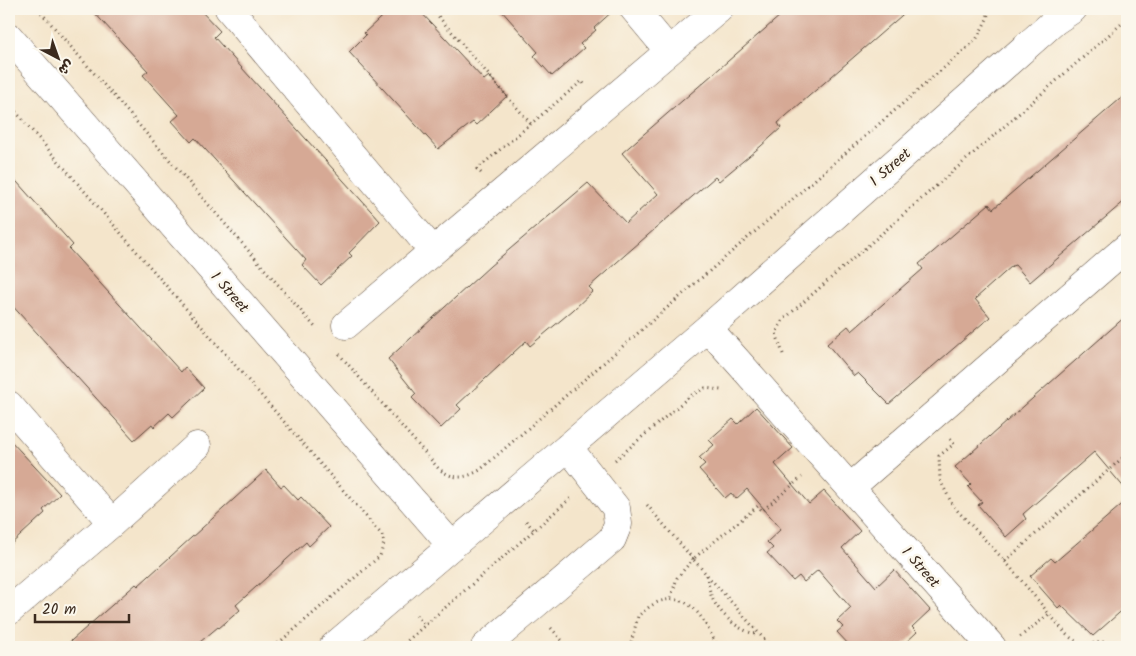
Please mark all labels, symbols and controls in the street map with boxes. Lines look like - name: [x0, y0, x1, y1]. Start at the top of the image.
- north arrow: [32, 32, 82, 82]
- text: ش: [53, 54, 79, 80]
- street label: 1 Street: [864, 143, 917, 193]
- street label: 1 Street: [204, 266, 254, 319]
- street label: 1 Street: [895, 541, 945, 594]
- scale bar: [35, 591, 129, 623]
- text: 20 m: [42, 598, 76, 622]

